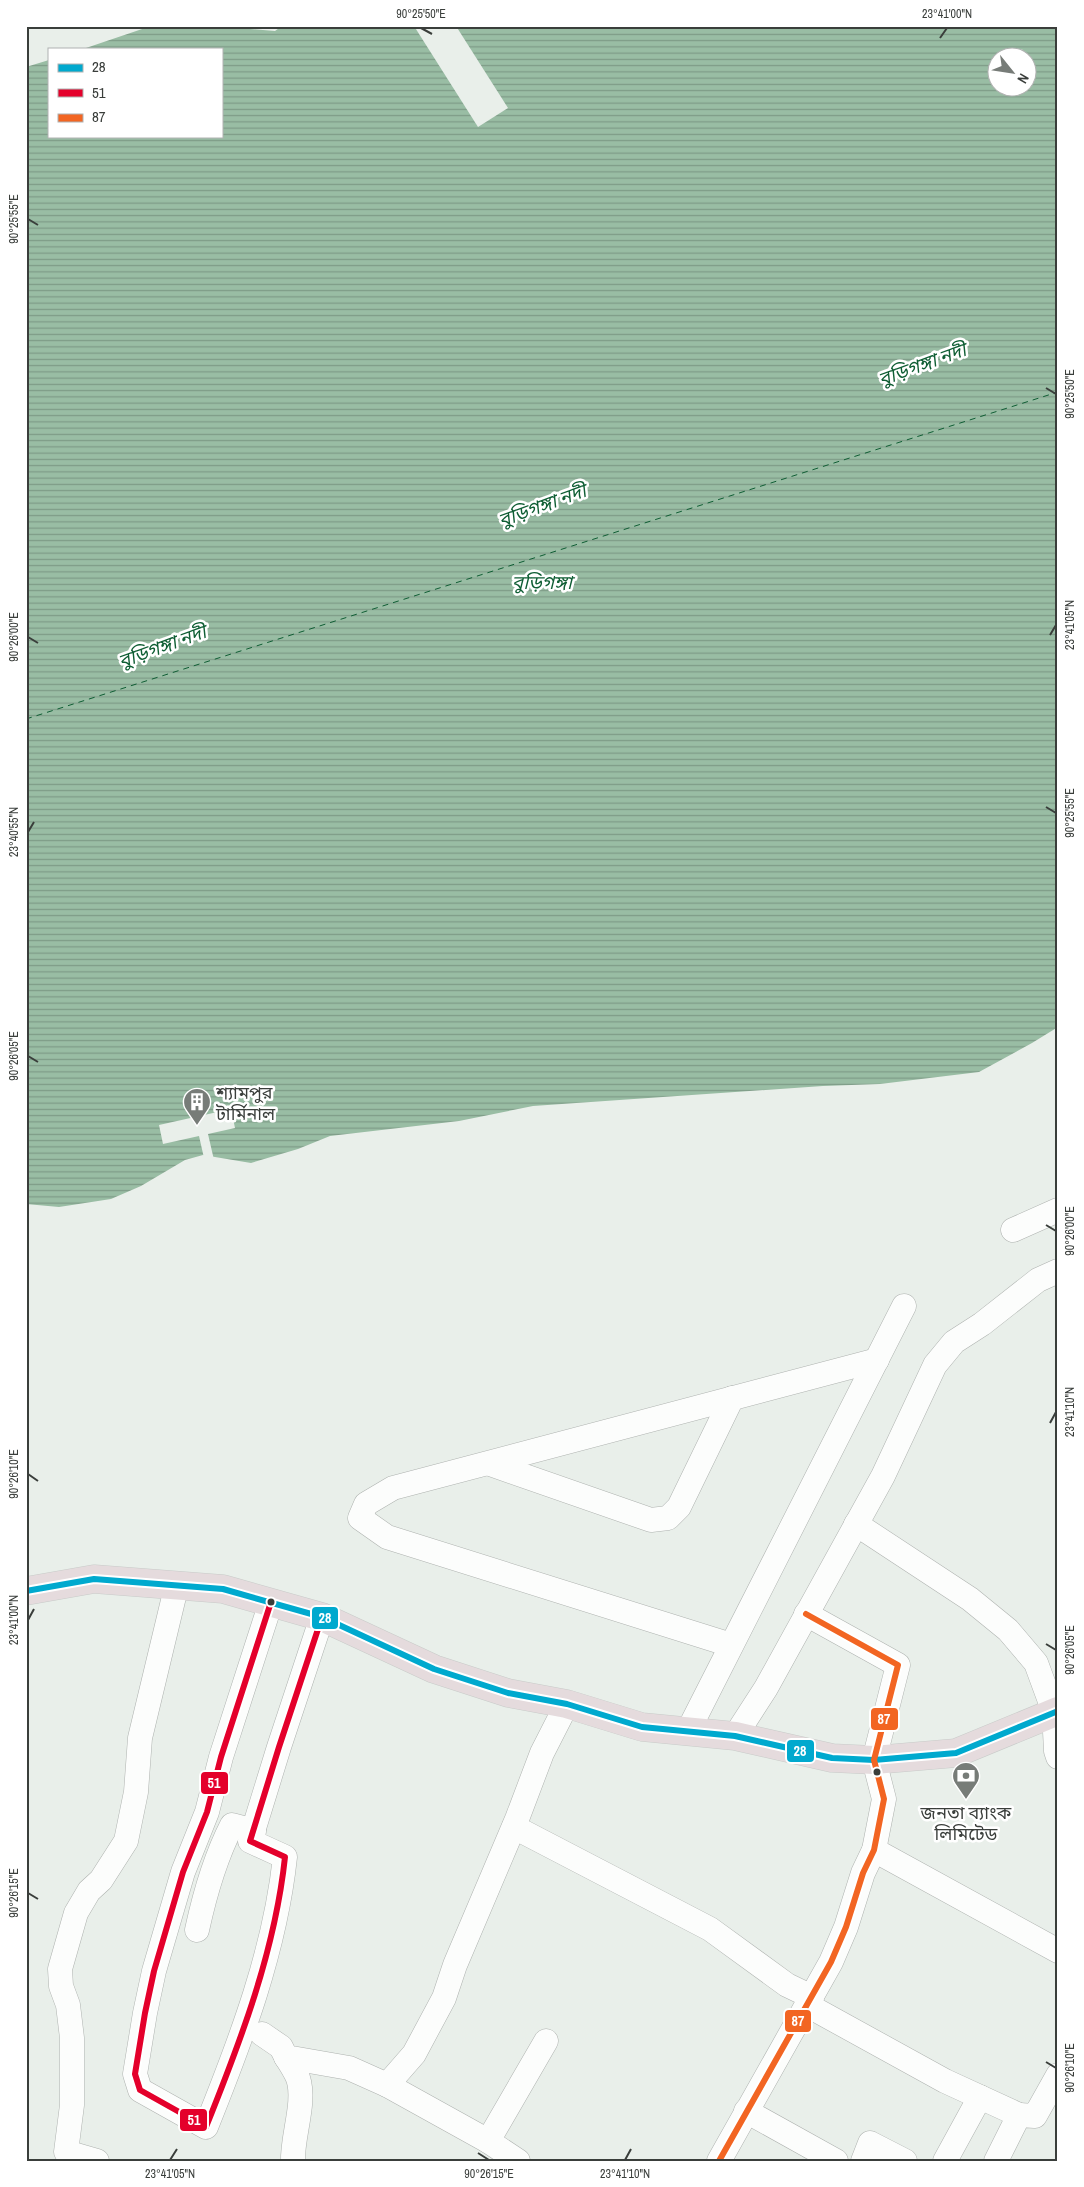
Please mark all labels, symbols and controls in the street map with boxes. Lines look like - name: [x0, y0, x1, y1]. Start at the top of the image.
- text: 90°25'50"E: [396, 6, 446, 22]
- text: 23°41'00"N: [922, 6, 972, 22]
- legend: [48, 48, 222, 138]
- north arrow: [986, 48, 1036, 98]
- text: 28: [92, 56, 106, 77]
- text: N: [1013, 70, 1033, 87]
- text: 51: [92, 82, 106, 103]
- text: 87: [92, 106, 106, 127]
- text: 90°25'55"E: [6, 194, 22, 244]
- water label: বুড়িগঙ্গা নদী: [874, 335, 973, 392]
- text: 90°25'50"E: [1062, 369, 1078, 419]
- water label: বুড়িগঙ্গা নদী: [494, 476, 593, 533]
- water label: বুড়িগঙ্গা: [512, 569, 576, 595]
- text: 23°41'05"N: [1062, 600, 1078, 650]
- text: 90°26'00"E: [6, 612, 22, 662]
- water label: বুড়িগঙ্গা নদী: [114, 617, 213, 674]
- text: 90°25'55"E: [1062, 788, 1078, 838]
- text: 23°40'55"N: [6, 807, 22, 857]
- text: 90°26'05"E: [6, 1031, 22, 1081]
- place label: শ্যামপুর টার্মিনাল: [215, 1080, 276, 1126]
- building icon: শ্যামপুর টার্মিনাল: [182, 1087, 212, 1126]
- text: 90°26'00"E: [1062, 1206, 1078, 1256]
- text: 23°41'10"N: [1062, 1387, 1078, 1437]
- text: 90°26'10"E: [6, 1449, 22, 1499]
- text: 23°41'00"N: [6, 1595, 22, 1645]
- unlabelled marker: [266, 1597, 276, 1607]
- line badge: 28: [311, 1606, 339, 1630]
- text: 28: [319, 1609, 331, 1627]
- text: 90°26'05"E: [1062, 1625, 1078, 1675]
- line badge: 87: [870, 1707, 899, 1731]
- text: 87: [878, 1710, 891, 1728]
- line badge: 28: [786, 1739, 815, 1763]
- text: 28: [794, 1742, 806, 1760]
- bank icon: জনতা ব্যাংক লিমিটেড: [951, 1761, 981, 1800]
- unlabelled marker: [872, 1767, 882, 1777]
- line badge: 51: [200, 1771, 229, 1795]
- text: 51: [208, 1774, 221, 1792]
- place label: জনতা ব্যাংক লিমিটেড: [920, 1800, 1012, 1846]
- text: 90°26'15"E: [6, 1868, 22, 1918]
- line badge: 87: [784, 2009, 812, 2033]
- text: 87: [792, 2012, 805, 2030]
- text: 90°26'10"E: [1062, 2043, 1078, 2093]
- line badge: 51: [179, 2108, 208, 2132]
- text: 51: [188, 2111, 201, 2129]
- text: 23°41'05"N: [145, 2166, 195, 2182]
- text: 90°26'15"E: [464, 2166, 514, 2182]
- text: 23°41'10"N: [600, 2166, 650, 2182]

